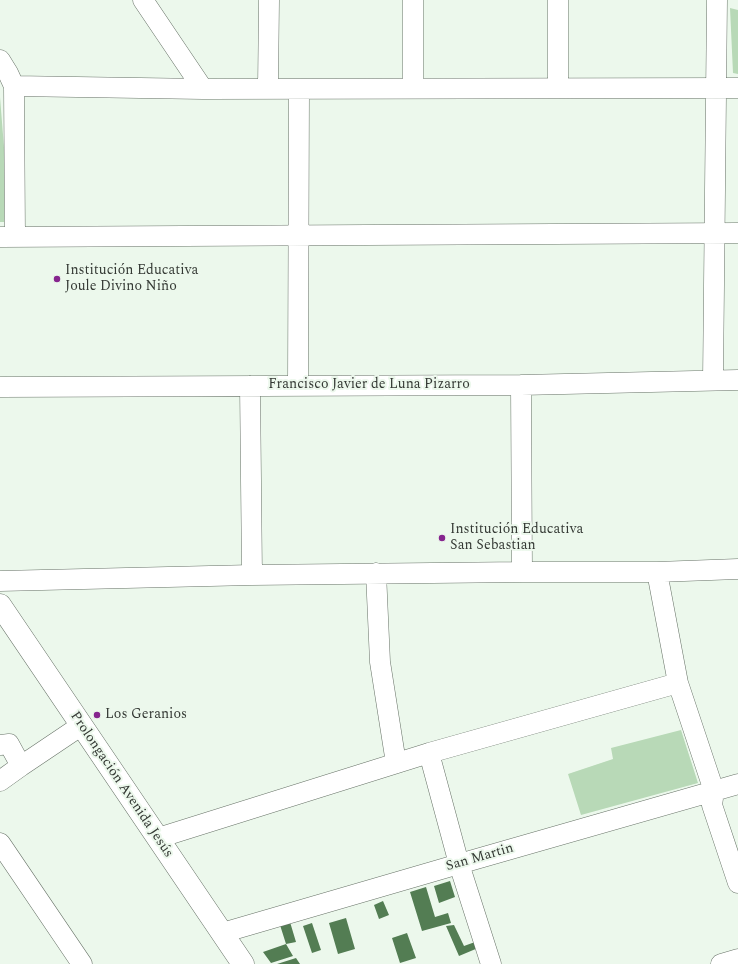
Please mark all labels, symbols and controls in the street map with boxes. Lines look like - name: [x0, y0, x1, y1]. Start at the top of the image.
- place label: Institución Educativa Joule Divino Niño: [65, 263, 198, 296]
- marker: Institución Educativa Joule Divino Niño: [52, 274, 62, 284]
- street label: Francisco Javier de Luna Pizarro: [268, 377, 470, 393]
- place label: Institución Educativa San Sebastian: [450, 522, 583, 554]
- marker: Institución Educativa San Sebastian: [437, 533, 447, 543]
- place label: Los Geranios: [105, 707, 187, 723]
- street label: Prolongación Avenida Jesús: [66, 709, 176, 861]
- marker: Los Geranios: [92, 710, 102, 720]
- street label: San Martin: [444, 840, 516, 876]

